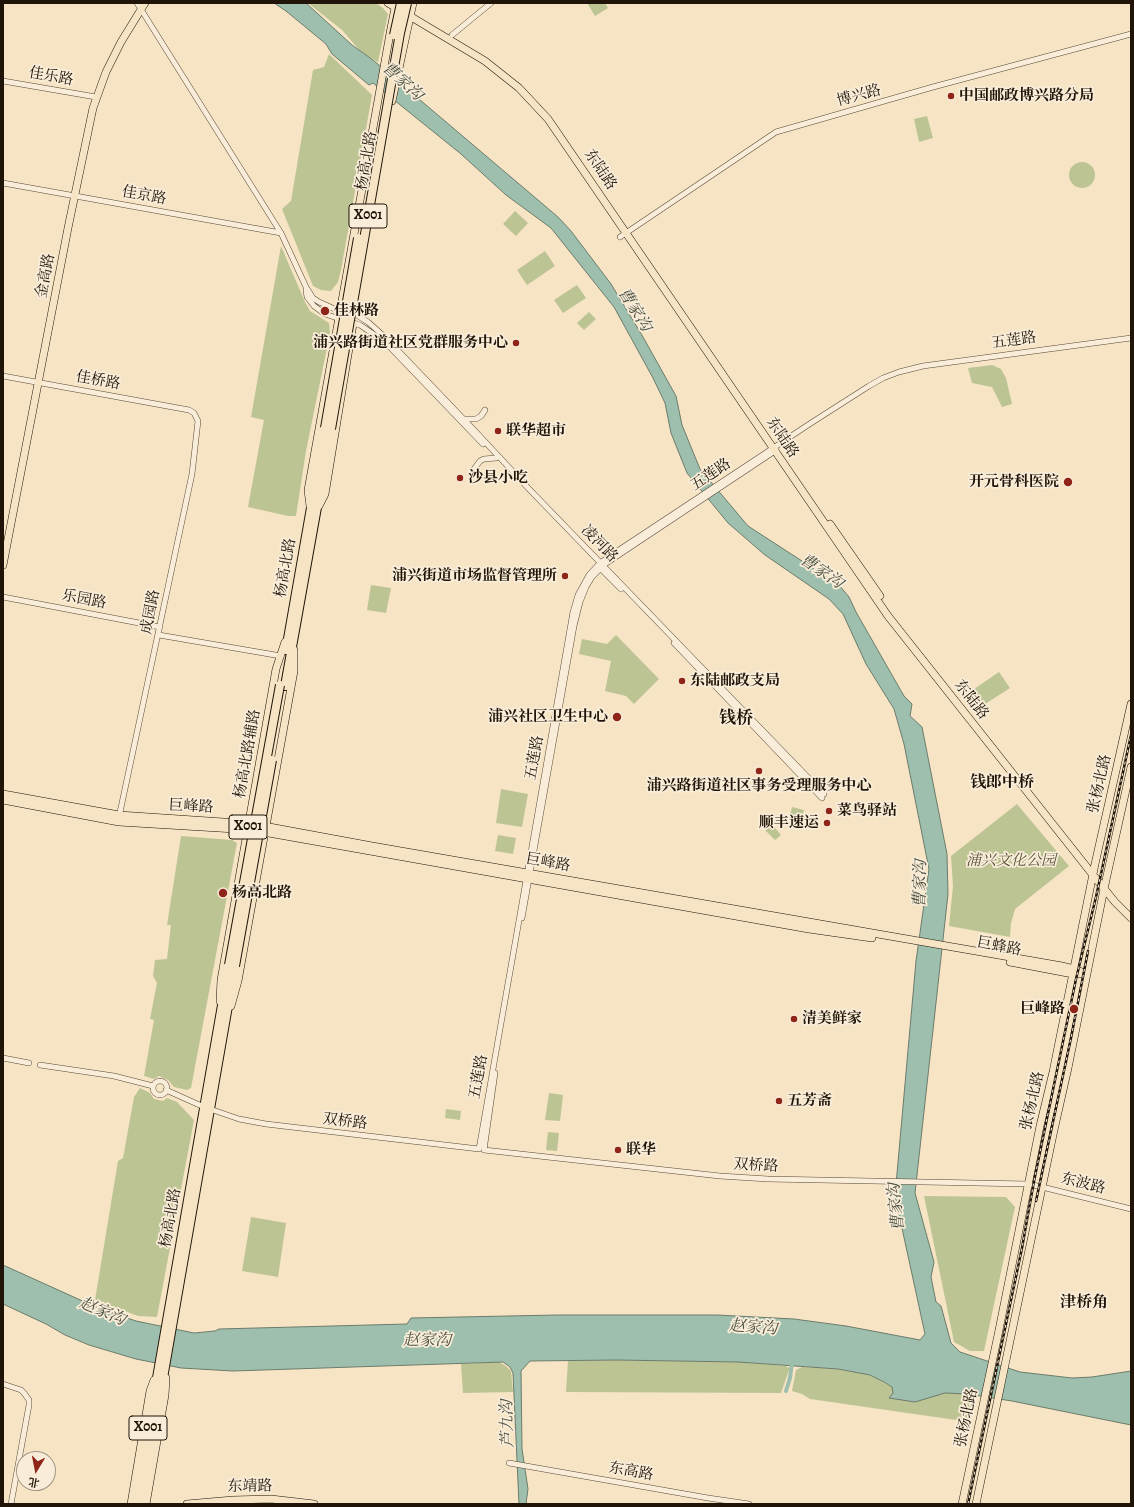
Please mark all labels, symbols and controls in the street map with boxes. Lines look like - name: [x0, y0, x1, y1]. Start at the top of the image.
- water label: 曹家沟: [378, 59, 426, 105]
- street label: 佳乐路: [27, 64, 75, 90]
- street label: 博兴路: [835, 81, 883, 111]
- place label: 中国邮政博兴路分局: [959, 87, 1094, 105]
- marker: 中国邮政博兴路分局: [946, 91, 956, 101]
- street label: 杨高北路: [353, 130, 381, 192]
- street label: 东陆路: [580, 146, 620, 194]
- street label: 佳京路: [120, 183, 168, 209]
- road number: X001: [349, 204, 387, 228]
- street label: 金高路: [33, 252, 59, 300]
- water label: 曹家沟: [613, 285, 655, 335]
- place label: 佳林路: [334, 302, 379, 320]
- marker: 佳林路: [319, 305, 331, 317]
- street label: 五莲路: [990, 329, 1038, 353]
- place label: 浦兴路街道社区党群服务中心: [313, 334, 508, 352]
- marker: 浦兴路街道社区党群服务中心: [511, 338, 521, 348]
- street label: 佳桥路: [74, 368, 122, 394]
- street label: 东陆路: [762, 414, 802, 462]
- place label: 联华超市: [506, 422, 566, 440]
- marker: 联华超市: [493, 426, 503, 436]
- street label: 五莲路: [687, 455, 735, 495]
- place label: 沙县小吃: [468, 469, 528, 487]
- marker: 沙县小吃: [455, 473, 465, 483]
- place label: 开元骨科医院: [969, 473, 1059, 491]
- marker: 开元骨科医院: [1062, 476, 1074, 488]
- street label: 凌河路: [577, 522, 621, 566]
- street label: 杨高北路: [272, 537, 300, 599]
- water label: 曹家沟: [796, 551, 846, 593]
- place label: 浦兴街道市场监督管理所: [392, 567, 557, 585]
- marker: 浦兴街道市场监督管理所: [560, 571, 570, 581]
- street label: 乐园路: [60, 587, 108, 613]
- street label: 成园路: [138, 588, 164, 636]
- place label: 东陆邮政支局: [690, 672, 780, 690]
- marker: 东陆邮政支局: [677, 676, 687, 686]
- street label: 东陆路: [950, 677, 992, 723]
- street label: 杨高北路辅路: [231, 708, 265, 800]
- place label: 浦兴社区卫生中心: [488, 708, 608, 726]
- district label: 钱桥: [719, 709, 753, 729]
- marker: 浦兴社区卫生中心: [611, 711, 623, 723]
- street label: 五莲路: [522, 734, 548, 782]
- street label: 张杨北路: [1084, 753, 1116, 815]
- marker: 浦兴路街道社区事务受理服务中心: [754, 766, 764, 776]
- district label: 钱郎中桥: [970, 773, 1034, 793]
- place label: 浦兴路街道社区事务受理服务中心: [647, 777, 871, 795]
- street label: 巨峰路: [168, 797, 214, 817]
- place label: 菜鸟驿站: [837, 802, 897, 820]
- marker: 菜鸟驿站: [824, 806, 834, 816]
- place label: 顺丰速运: [759, 814, 819, 832]
- road number: X001: [229, 815, 267, 839]
- marker: 顺丰速运: [822, 818, 832, 828]
- street label: 巨峰路: [524, 850, 572, 876]
- park label: 浦兴文化公园: [966, 852, 1056, 870]
- water label: 曹家沟: [911, 860, 931, 908]
- place label: 杨高北路: [232, 884, 292, 902]
- marker: 杨高北路: [217, 887, 229, 899]
- street label: 巨蜂路: [975, 934, 1023, 960]
- place label: 巨峰路: [1020, 1000, 1065, 1018]
- marker: 巨峰路: [1068, 1003, 1080, 1015]
- place label: 清美鲜家: [802, 1010, 862, 1028]
- marker: 清美鲜家: [789, 1014, 799, 1024]
- street label: 五莲路: [466, 1053, 492, 1101]
- street label: 张杨北路: [1017, 1070, 1049, 1132]
- place label: 五芳斋: [787, 1092, 832, 1110]
- marker: 五芳斋: [774, 1096, 784, 1106]
- street label: 双桥路: [322, 1110, 368, 1134]
- place label: 联华: [626, 1141, 656, 1159]
- marker: 联华: [613, 1145, 623, 1155]
- street label: 双桥路: [733, 1156, 779, 1176]
- street label: 东波路: [1059, 1170, 1107, 1198]
- water label: 曹家沟: [885, 1182, 909, 1232]
- street label: 杨高北路: [157, 1187, 185, 1249]
- district label: 津桥角: [1060, 1293, 1108, 1313]
- water label: 赵家沟: [76, 1294, 128, 1330]
- water label: 赵家沟: [728, 1317, 778, 1339]
- water label: 赵家沟: [403, 1331, 451, 1351]
- street label: 张杨北路: [952, 1387, 982, 1449]
- water label: 芦九沟: [498, 1400, 518, 1448]
- road number: X001: [129, 1416, 167, 1440]
- north arrow: [16, 1451, 56, 1491]
- street label: 东高路: [607, 1459, 655, 1485]
- text: 北: [27, 1474, 41, 1491]
- street label: 东靖路: [227, 1478, 273, 1496]

